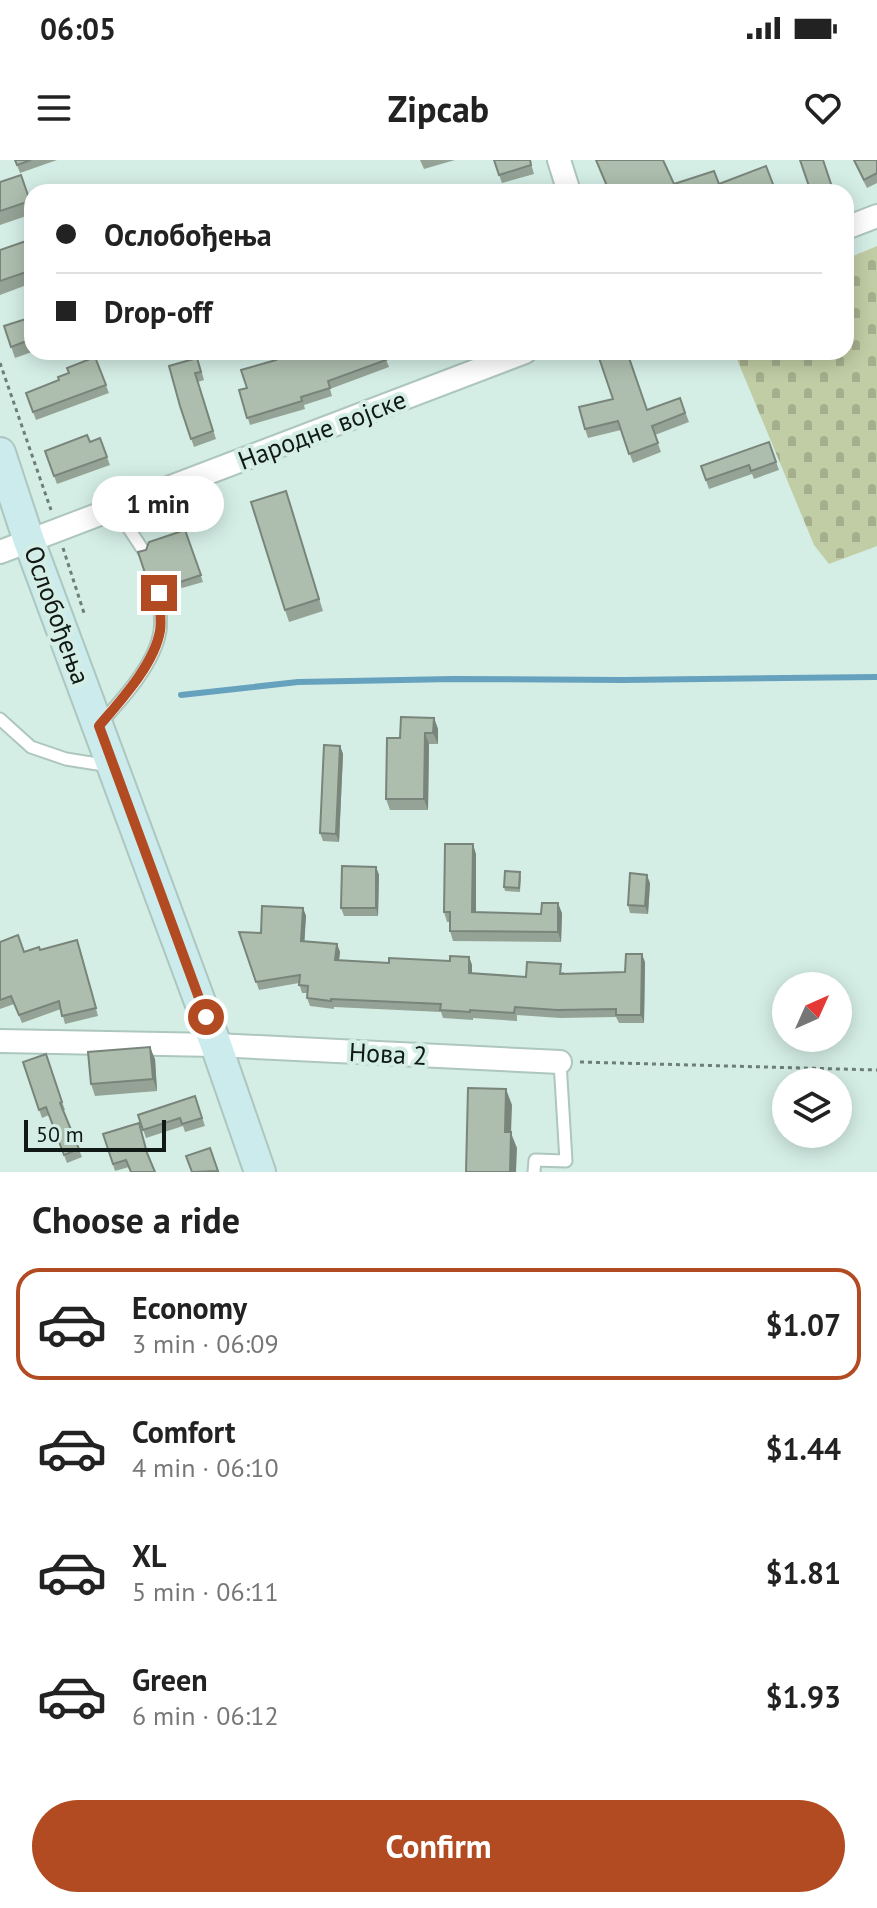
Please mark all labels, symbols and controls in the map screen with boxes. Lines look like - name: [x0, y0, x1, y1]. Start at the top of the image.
- text: 06:05: [40, 9, 116, 48]
- text: Zipcab: [388, 85, 489, 132]
- icon: menu: [32, 86, 76, 130]
- icon: heart: [801, 86, 845, 130]
- text: Ослобођења: [104, 215, 272, 254]
- text: Drop-off: [104, 292, 212, 331]
- street label: Народне војске: [233, 382, 411, 477]
- callout: 1 min: [93, 477, 225, 533]
- text: 1 min: [126, 487, 190, 520]
- street label: Ослобођења: [17, 541, 98, 688]
- route end: [141, 575, 177, 611]
- north arrow: [772, 972, 852, 1052]
- map controls: [772, 972, 852, 1148]
- route start: [188, 999, 224, 1035]
- street label: Нова 2: [348, 1035, 428, 1072]
- button: layers: [772, 1068, 852, 1148]
- scale bar: [24, 1116, 166, 1152]
- text: 50 m: [36, 1120, 84, 1148]
- text: Choose a ride: [32, 1196, 240, 1243]
- icon: car: [36, 1288, 108, 1360]
- text: Economy: [132, 1288, 247, 1327]
- text: $1.07: [766, 1305, 841, 1344]
- text: 3 min · 06:09: [132, 1327, 279, 1360]
- icon: car: [36, 1412, 108, 1484]
- text: Comfort: [132, 1412, 235, 1451]
- text: $1.44: [766, 1429, 841, 1468]
- text: 4 min · 06:10: [132, 1451, 279, 1484]
- icon: car: [36, 1536, 108, 1608]
- text: XL: [132, 1536, 166, 1575]
- text: $1.81: [766, 1553, 841, 1592]
- text: 5 min · 06:11: [132, 1575, 279, 1608]
- icon: car: [36, 1660, 108, 1732]
- text: Green: [132, 1660, 207, 1699]
- text: $1.93: [766, 1677, 841, 1716]
- text: 6 min · 06:12: [132, 1699, 279, 1732]
- button: Confirm: [32, 1800, 845, 1892]

